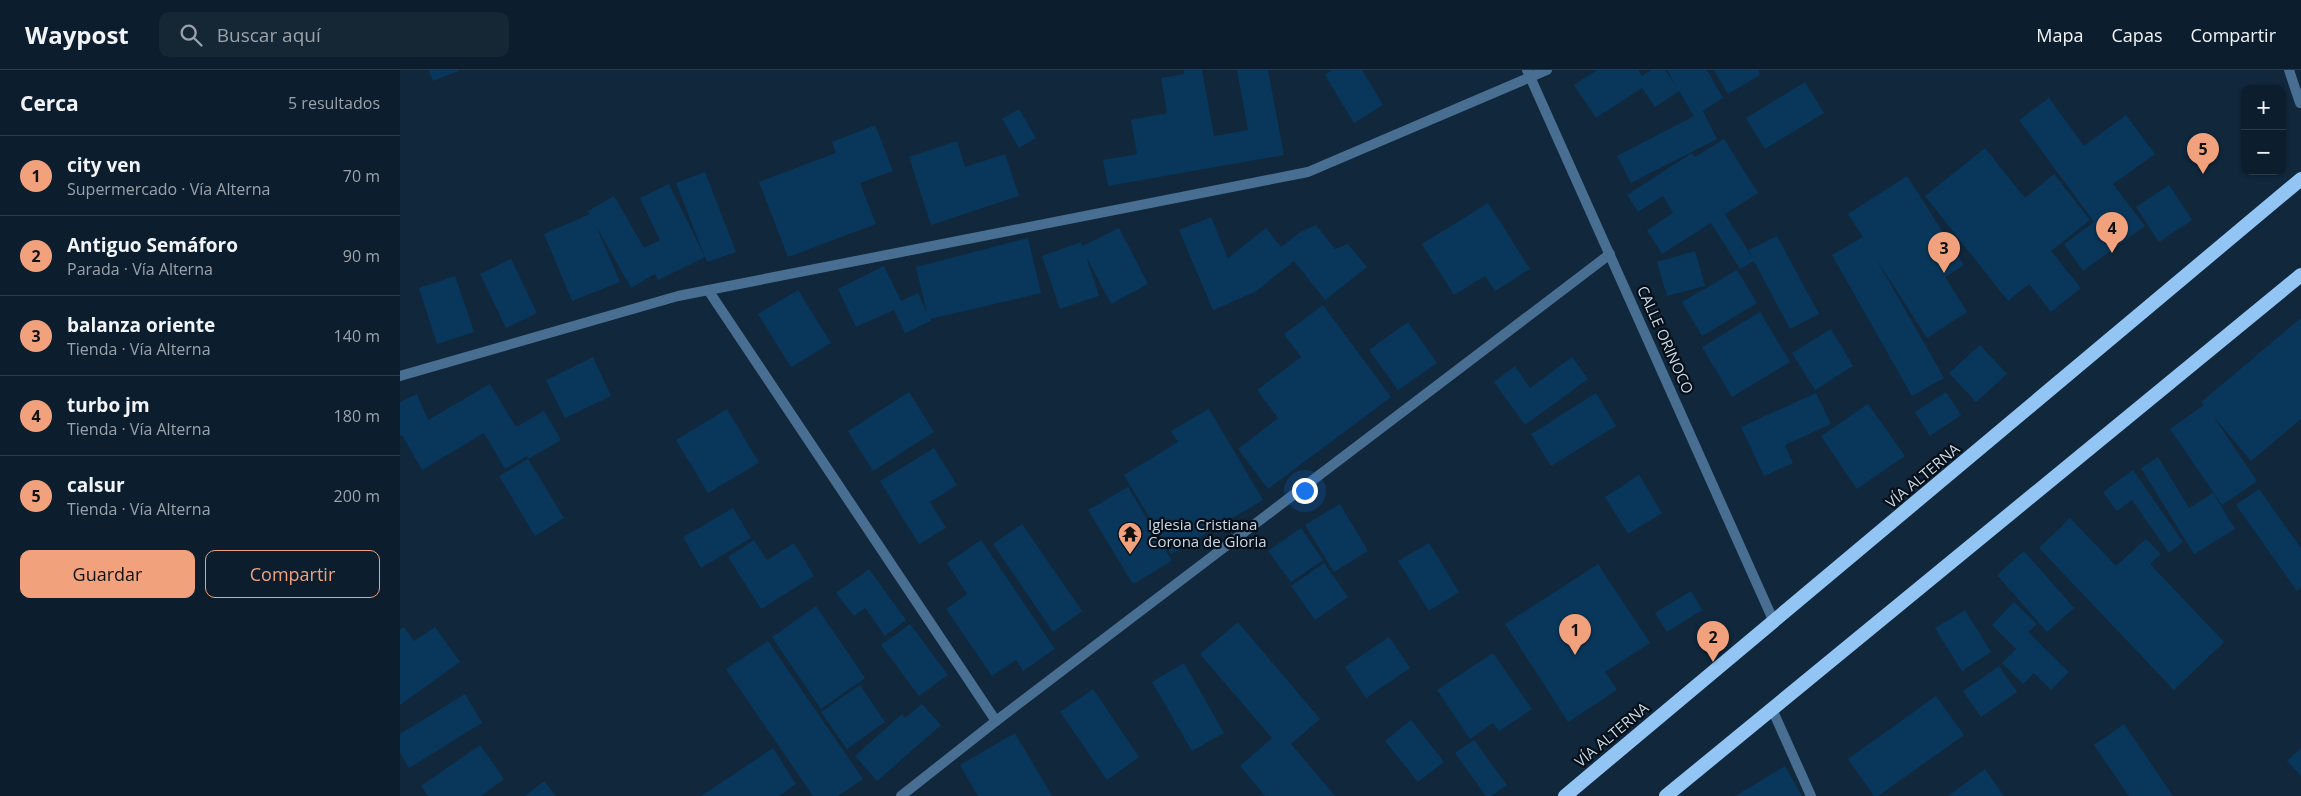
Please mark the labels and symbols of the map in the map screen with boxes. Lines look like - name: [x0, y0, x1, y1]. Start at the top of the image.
- pin: 5: [2187, 133, 2219, 174]
- pin: 4: [2096, 212, 2128, 253]
- pin: 3: [1928, 232, 1960, 273]
- street label: CALLE ORINOCO: [1633, 283, 1699, 397]
- street label: VÍA ALTERNA: [1881, 438, 1964, 512]
- your location: [1292, 478, 1318, 504]
- place label: Iglesia Cristiana Corona de Gloria: [1148, 514, 1267, 551]
- temple icon: Iglesia Cristiana Corona de Gloria: [1117, 521, 1143, 555]
- pin: 1: [1559, 614, 1591, 655]
- pin: 2: [1697, 621, 1729, 662]
- street label: VÍA ALTERNA: [1570, 697, 1653, 771]

